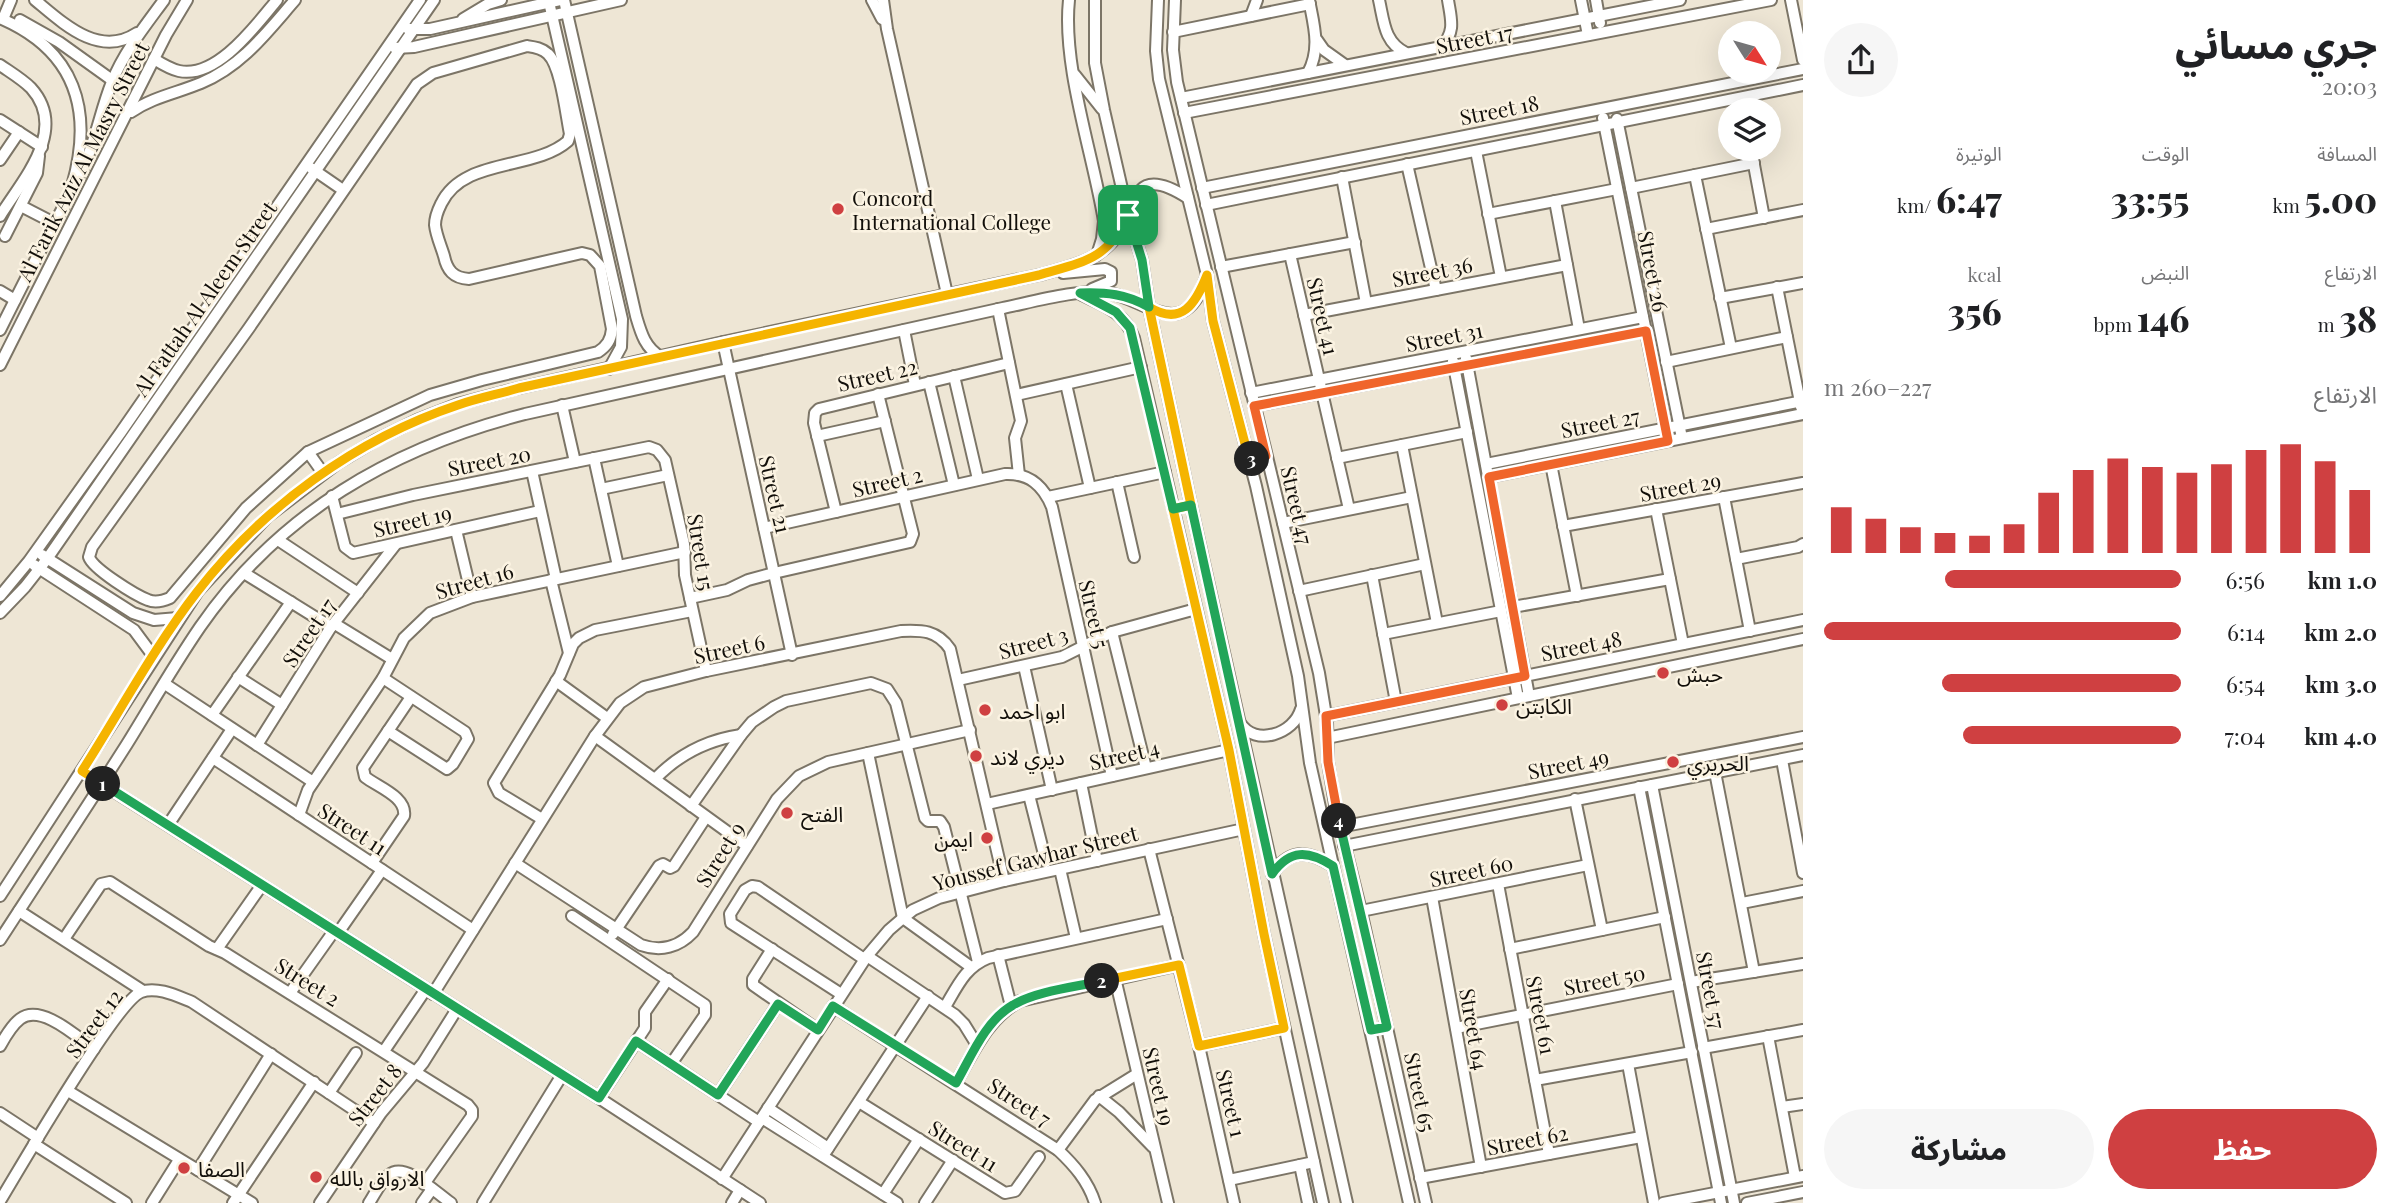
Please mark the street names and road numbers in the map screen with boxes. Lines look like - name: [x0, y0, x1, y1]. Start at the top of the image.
- street label: Street 17: [1433, 17, 1515, 59]
- street label: Al Farik Aziz Al Masry Street: [9, 36, 155, 286]
- street label: Street 18: [1457, 88, 1541, 130]
- street label: Al Fattah Al Aleem Street: [125, 194, 282, 402]
- street label: Street 26: [1632, 228, 1676, 314]
- street label: Street 36: [1389, 249, 1475, 293]
- street label: Street 41: [1301, 274, 1347, 358]
- street label: Street 31: [1403, 315, 1485, 357]
- street label: Street 22: [834, 351, 920, 397]
- street label: Street 27: [1558, 401, 1642, 443]
- street label: Street 20: [445, 438, 533, 482]
- street label: Street 21: [753, 452, 799, 536]
- street label: Street 2: [849, 459, 925, 503]
- street label: Street 47: [1275, 463, 1321, 547]
- street label: Street 29: [1637, 465, 1723, 507]
- street label: Street 19: [370, 497, 454, 543]
- street label: Street 15: [682, 512, 722, 592]
- street label: Street 16: [432, 555, 516, 604]
- street label: Street 5: [1073, 577, 1117, 651]
- street label: Street 17: [275, 592, 342, 672]
- street label: Street 3: [995, 619, 1071, 665]
- street label: Street 48: [1538, 623, 1624, 667]
- street label: Street 6: [691, 627, 767, 669]
- street label: Street 4: [1086, 732, 1162, 776]
- street label: Street 49: [1525, 741, 1611, 785]
- street label: Street 11: [313, 795, 393, 861]
- street label: Street 9: [688, 816, 750, 892]
- street label: Youssef Gawhar Street: [929, 818, 1141, 896]
- street label: Street 60: [1427, 847, 1515, 893]
- street label: Street 57: [1691, 949, 1733, 1032]
- street label: Street 2: [270, 950, 346, 1012]
- street label: Street 50: [1561, 957, 1647, 1001]
- street label: Street 61: [1521, 973, 1563, 1057]
- street label: Street 12: [58, 983, 128, 1063]
- street label: Street 64: [1454, 986, 1496, 1072]
- street label: Street 19: [1137, 1044, 1183, 1128]
- street label: Street 65: [1399, 1050, 1443, 1134]
- street label: Street 8: [341, 1057, 407, 1131]
- street label: Street 1: [1211, 1066, 1253, 1140]
- street label: Street 7: [983, 1070, 1057, 1132]
- street label: Street 11: [924, 1113, 1004, 1177]
- street label: Street 62: [1484, 1117, 1570, 1161]

